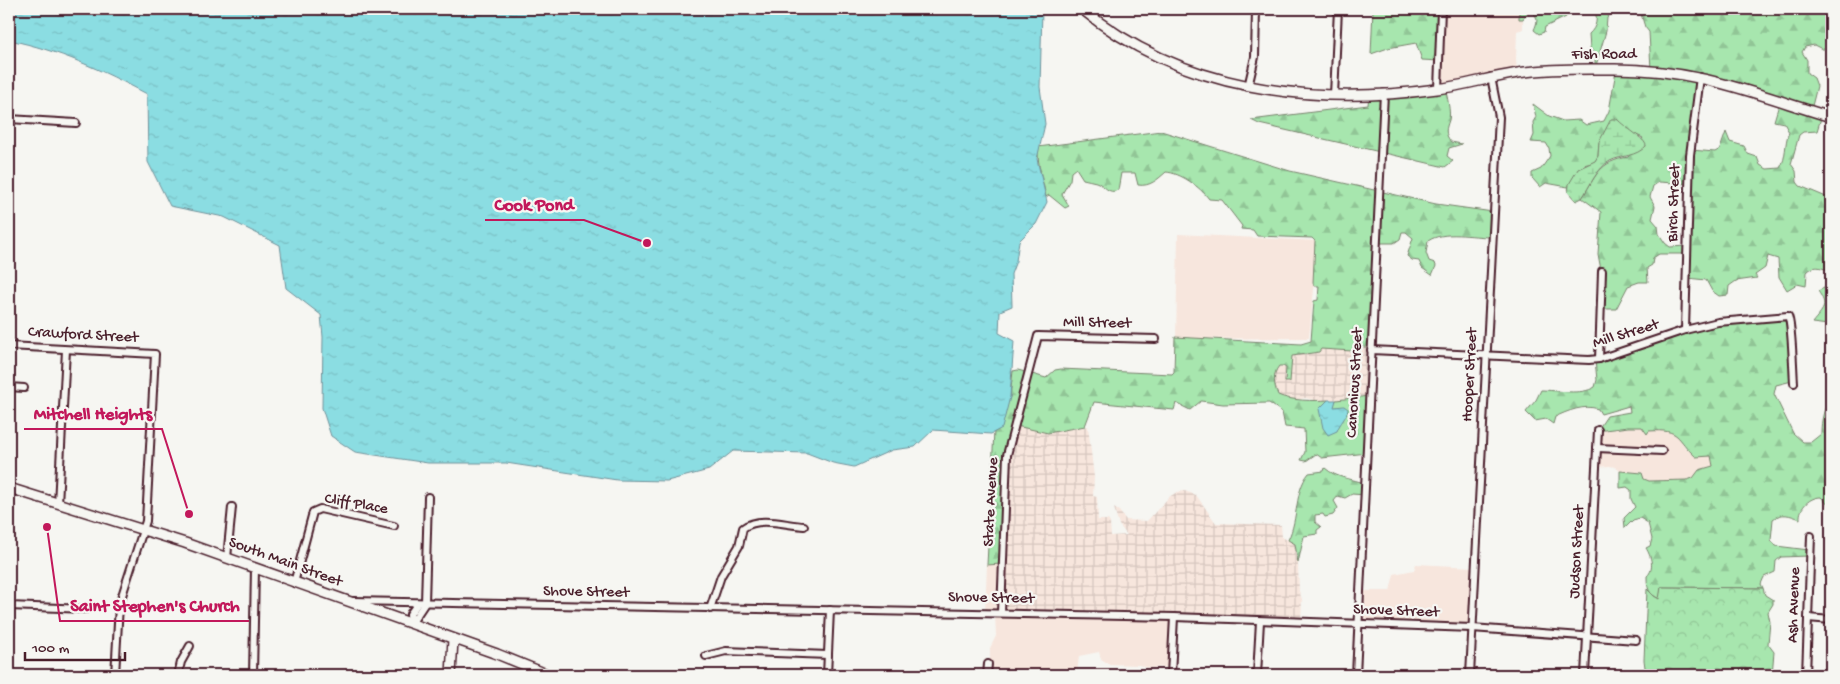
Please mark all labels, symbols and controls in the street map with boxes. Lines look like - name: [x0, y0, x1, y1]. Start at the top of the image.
- street label: Fish Road: [1571, 46, 1638, 65]
- street label: Birch Street: [1664, 162, 1686, 243]
- callout: Cook Pond: [485, 187, 584, 220]
- text: Cook Pond: [493, 196, 576, 217]
- street label: Mill Street: [1063, 314, 1133, 334]
- street label: Mill Street: [1591, 316, 1663, 354]
- street label: Crawford Street: [27, 324, 140, 348]
- street label: Canonicus Street: [1344, 326, 1368, 438]
- street label: Hooper Street: [1459, 326, 1483, 422]
- callout: Mitchell Heights: [24, 396, 162, 429]
- text: Mitchell Heights: [34, 405, 154, 426]
- street label: State Avenue: [980, 456, 1004, 547]
- street label: Cliff Place: [323, 490, 390, 520]
- street label: Judson Street: [1566, 503, 1590, 599]
- street label: South Main Street: [226, 534, 346, 593]
- street label: Ash Avenue: [1784, 566, 1806, 643]
- street label: Shove Street: [543, 583, 631, 603]
- callout: Saint Stephen's Church: [60, 588, 249, 621]
- street label: Shove Street: [948, 589, 1036, 609]
- text: Saint Stephen's Church: [70, 597, 240, 618]
- street label: Shove Street: [1353, 601, 1441, 623]
- scale bar: [25, 629, 125, 661]
- text: 100 m: [31, 640, 70, 658]

